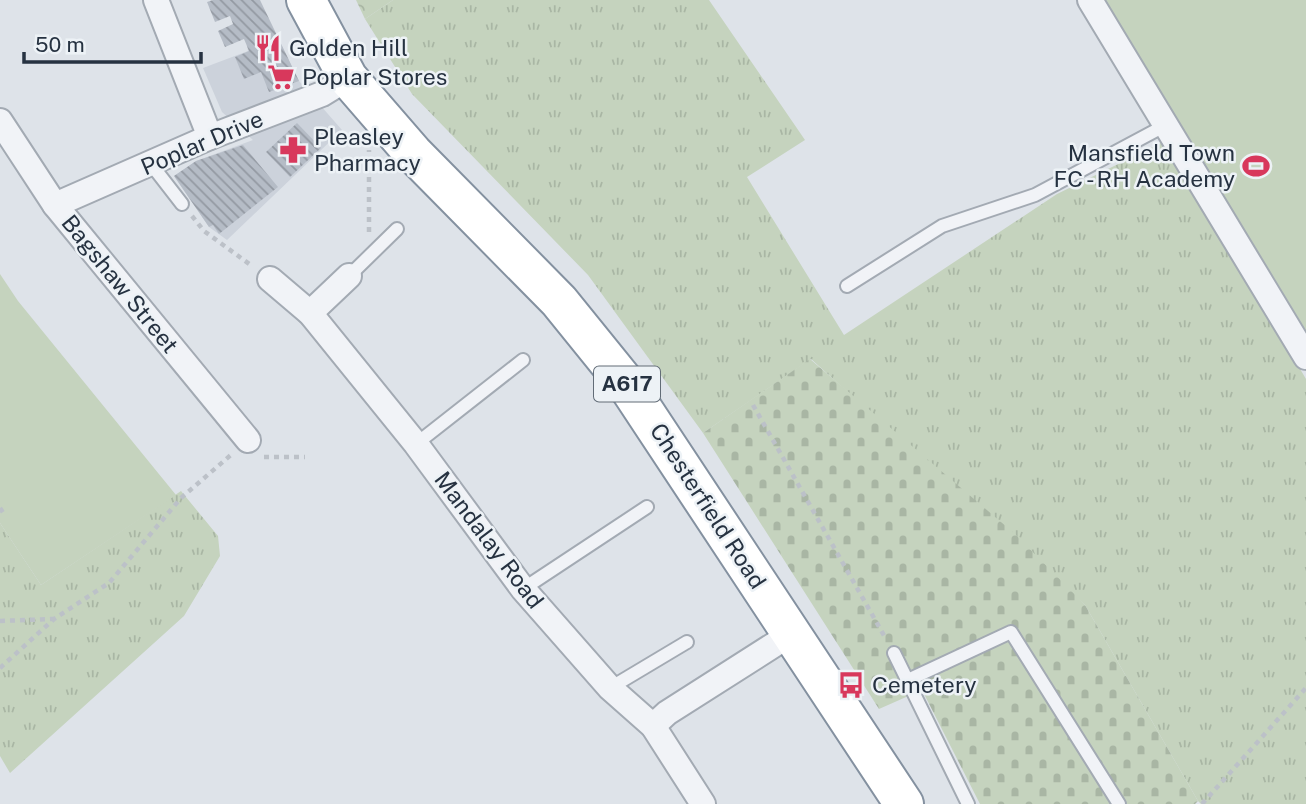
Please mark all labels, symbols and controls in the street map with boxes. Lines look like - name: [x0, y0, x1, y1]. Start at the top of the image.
- scale bar: [24, 21, 201, 65]
- text: 50 m: [35, 32, 85, 57]
- restaurant icon: Golden Hill: [253, 33, 283, 63]
- place label: Golden Hill: [289, 34, 408, 61]
- supermarket icon: Poplar Stores: [266, 62, 296, 92]
- place label: Poplar Stores: [302, 63, 447, 90]
- street label: Poplar Drive: [137, 105, 267, 180]
- place label: Pleasley Pharmacy: [314, 123, 421, 176]
- pharmacy icon: Pleasley Pharmacy: [278, 135, 308, 165]
- place label: Mansfield Town FC - RH Academy: [1054, 139, 1235, 192]
- sports icon: Mansfield Town FC - RH Academy: [1241, 151, 1271, 181]
- street label: Bagshaw Street: [56, 209, 184, 358]
- road number: A617: [594, 366, 660, 402]
- street label: Chesterfield Road: [645, 418, 772, 593]
- street label: Mandalay Road: [429, 466, 550, 613]
- bus stop icon: Cemetery: [836, 670, 866, 700]
- place label: Cemetery: [872, 671, 977, 698]

